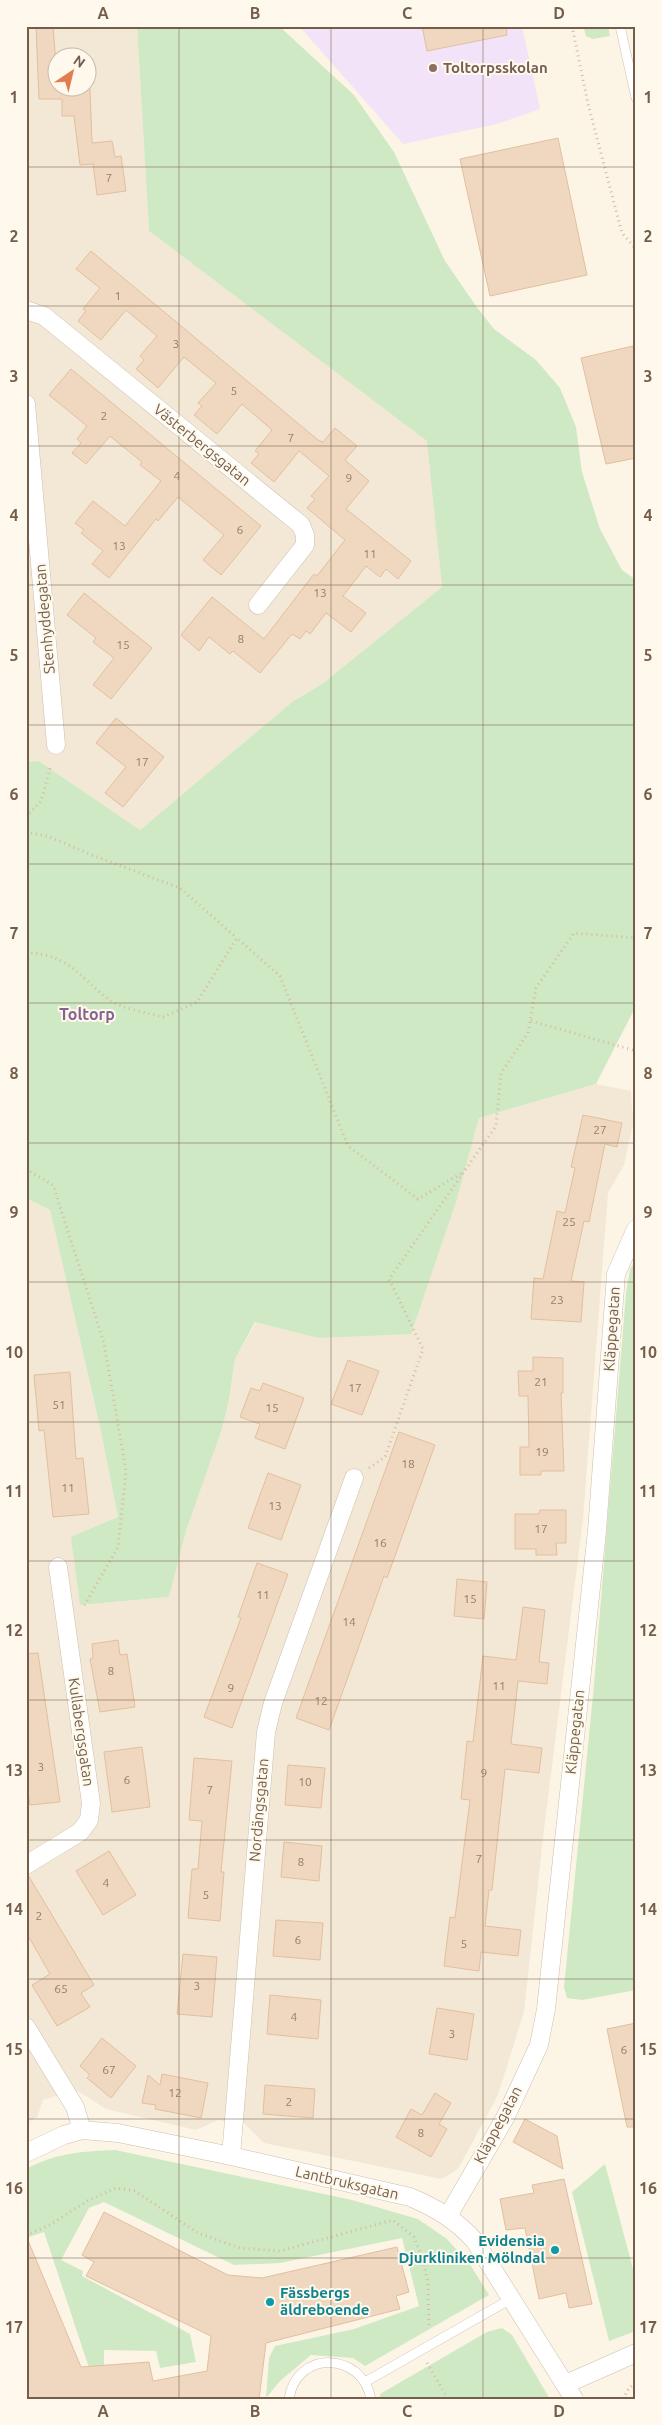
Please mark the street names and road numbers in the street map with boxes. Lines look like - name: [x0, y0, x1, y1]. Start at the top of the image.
- street label: Västerbergsgatan: [150, 400, 254, 489]
- street label: Stenhyddegatan: [31, 563, 58, 675]
- street label: Kläppegatan: [600, 1286, 623, 1372]
- street label: Kullabergsgatan: [65, 1676, 98, 1787]
- street label: Kläppegatan: [562, 1689, 587, 1775]
- street label: Nordängsgatan: [246, 1757, 271, 1862]
- street label: Kläppegatan: [470, 2083, 525, 2166]
- street label: Lantbruksgatan: [294, 2162, 400, 2203]

